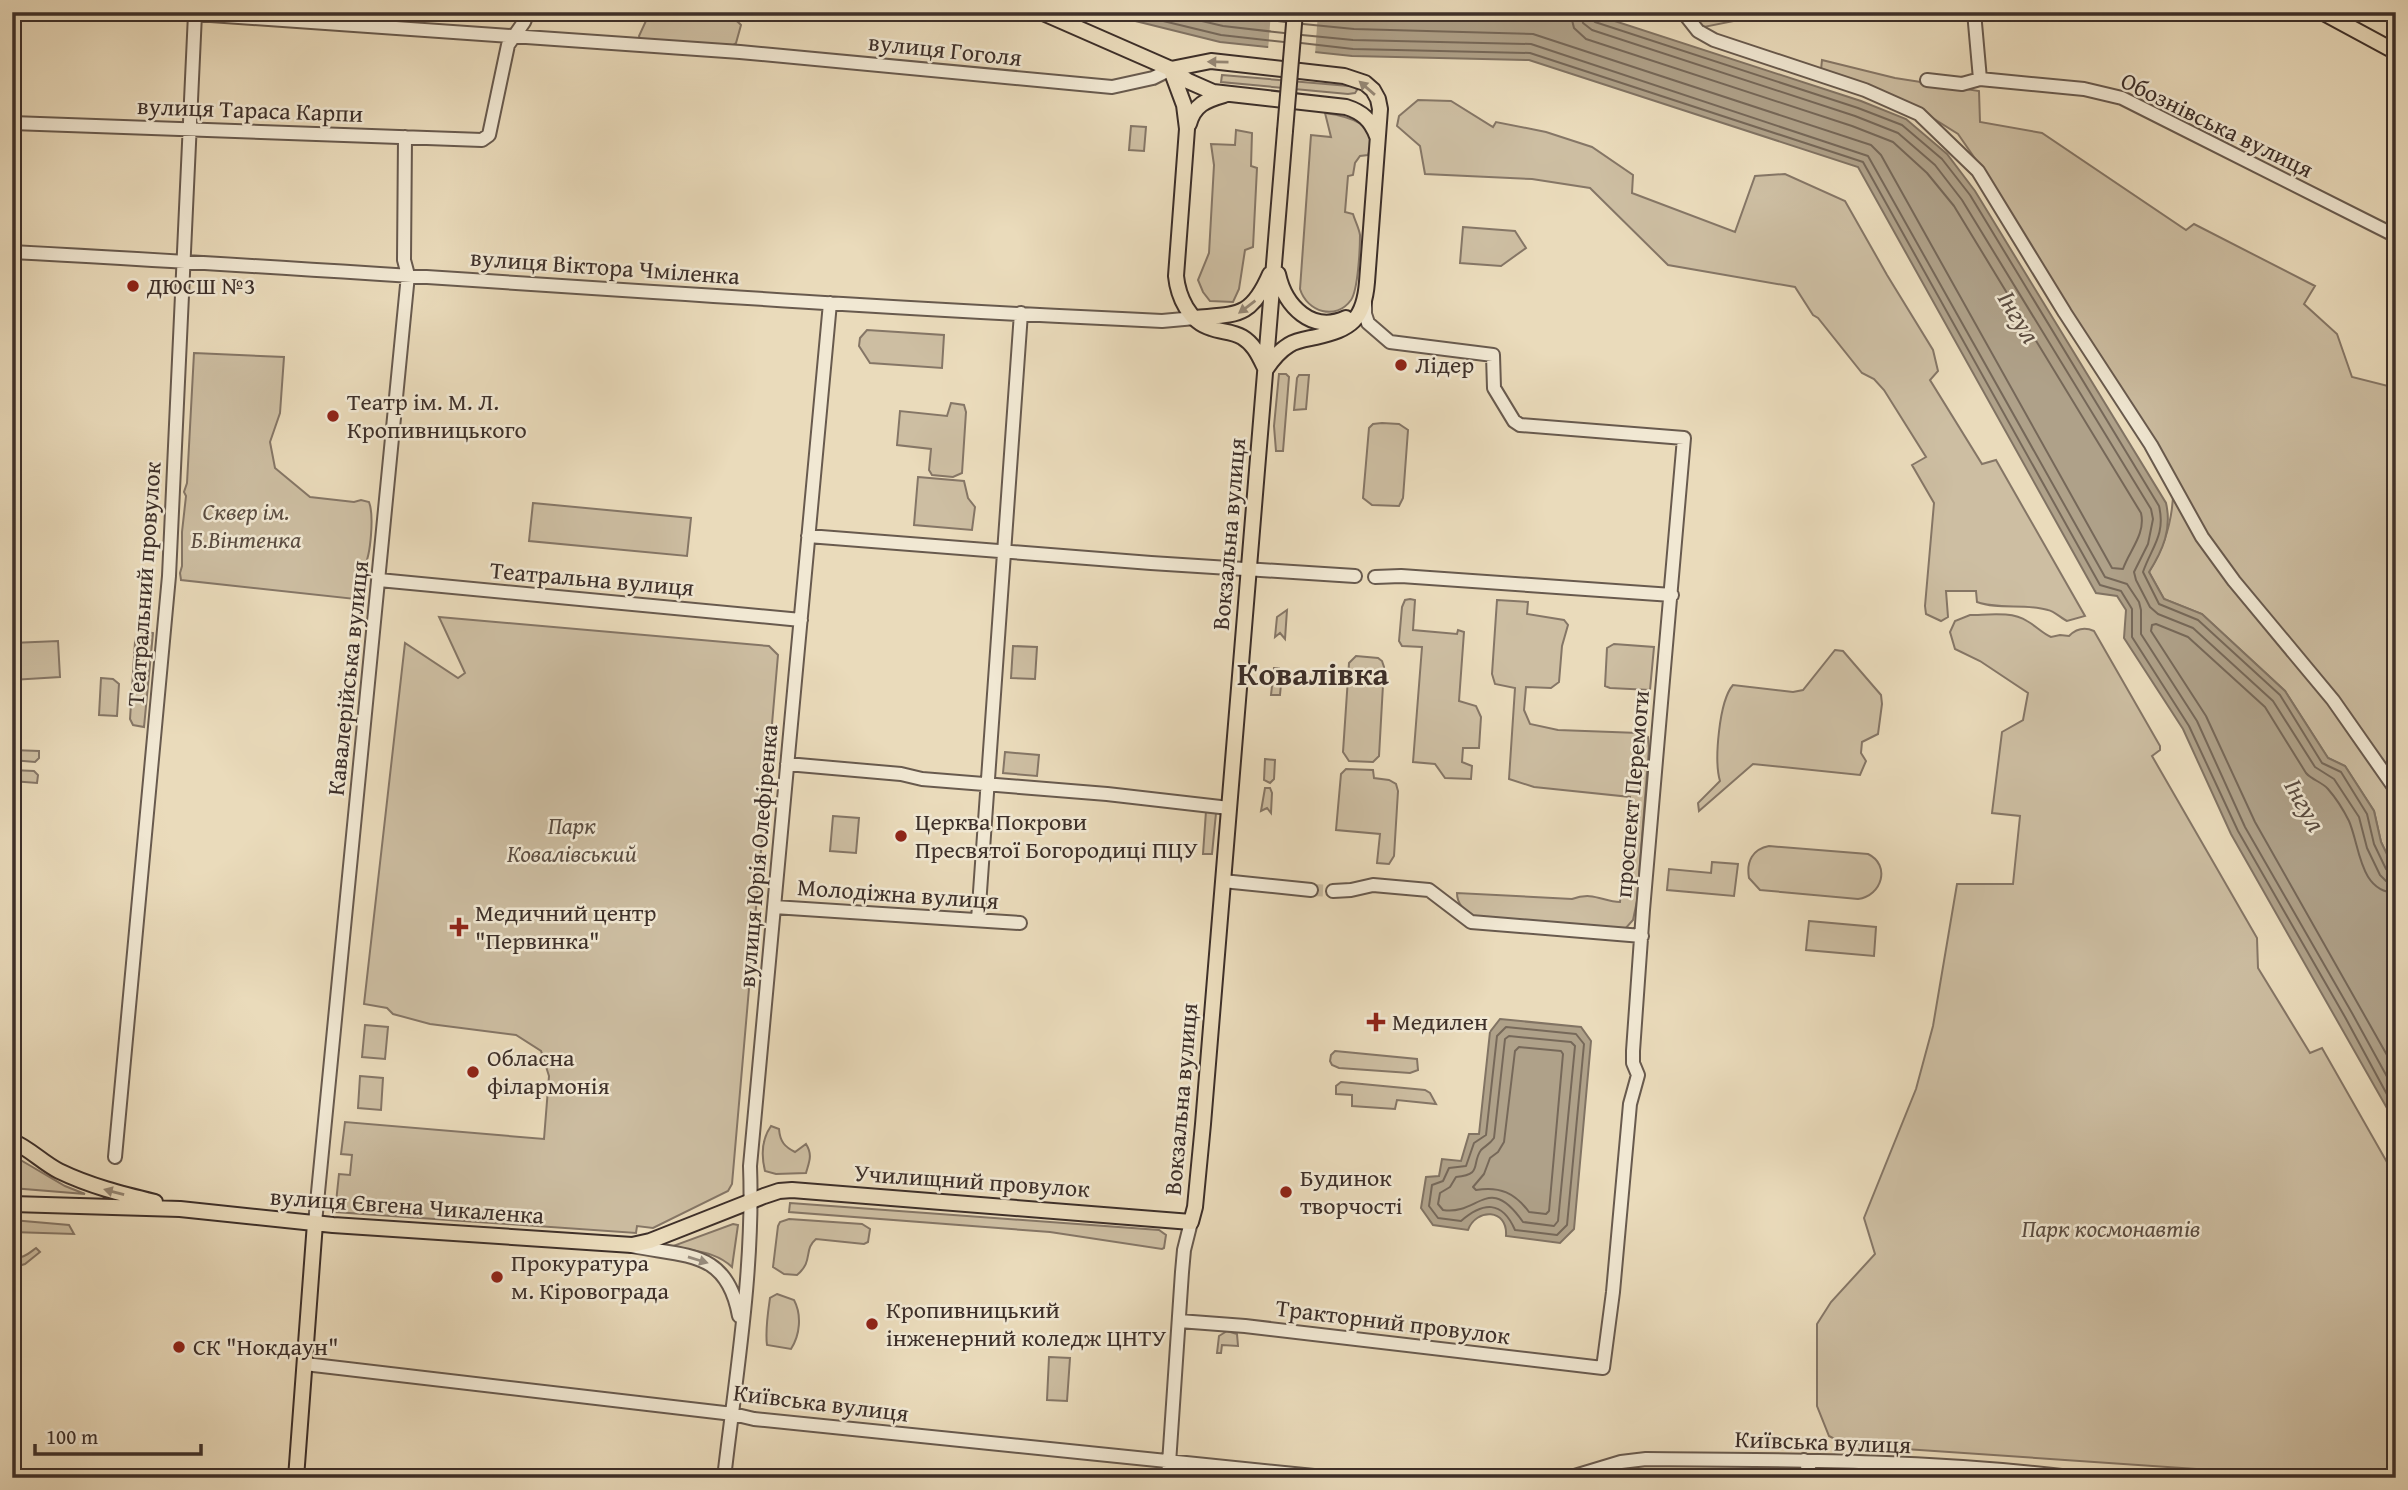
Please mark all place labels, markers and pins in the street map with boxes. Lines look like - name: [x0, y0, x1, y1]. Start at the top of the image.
- place label: ДЮСШ №3: [146, 268, 255, 303]
- marker: ДЮСШ №3: [125, 278, 141, 294]
- place label: Лідер: [1415, 347, 1474, 382]
- marker: Лідер: [1393, 357, 1409, 373]
- place label: Театр ім. М. Л. Кропивницького: [347, 384, 527, 447]
- marker: Театр ім. М. Л. Кропивницького: [325, 408, 341, 424]
- place label: Церква Покрови Пресвятої Богородиці ПЦУ: [915, 804, 1198, 867]
- marker: Церква Покрови Пресвятої Богородиці ПЦУ: [893, 828, 909, 844]
- place label: Медичний центр "Первинка": [475, 895, 656, 958]
- marker: Медичний центр "Первинка": [449, 917, 469, 937]
- place label: Медилен: [1392, 1004, 1488, 1039]
- marker: Медилен: [1366, 1012, 1386, 1032]
- place label: Обласна філармонія: [487, 1040, 610, 1103]
- marker: Обласна філармонія: [465, 1064, 481, 1080]
- place label: Будинок творчості: [1300, 1160, 1403, 1223]
- marker: Будинок творчості: [1278, 1184, 1294, 1200]
- place label: Прокуратура м. Кіровограда: [511, 1245, 669, 1308]
- marker: Прокуратура м. Кіровограда: [489, 1269, 505, 1285]
- place label: Кропивницький інженерний коледж ЦНТУ: [886, 1292, 1166, 1355]
- marker: Кропивницький інженерний коледж ЦНТУ: [864, 1316, 880, 1332]
- place label: СК "Нокдаун": [193, 1329, 339, 1364]
- marker: СК "Нокдаун": [171, 1339, 187, 1355]

